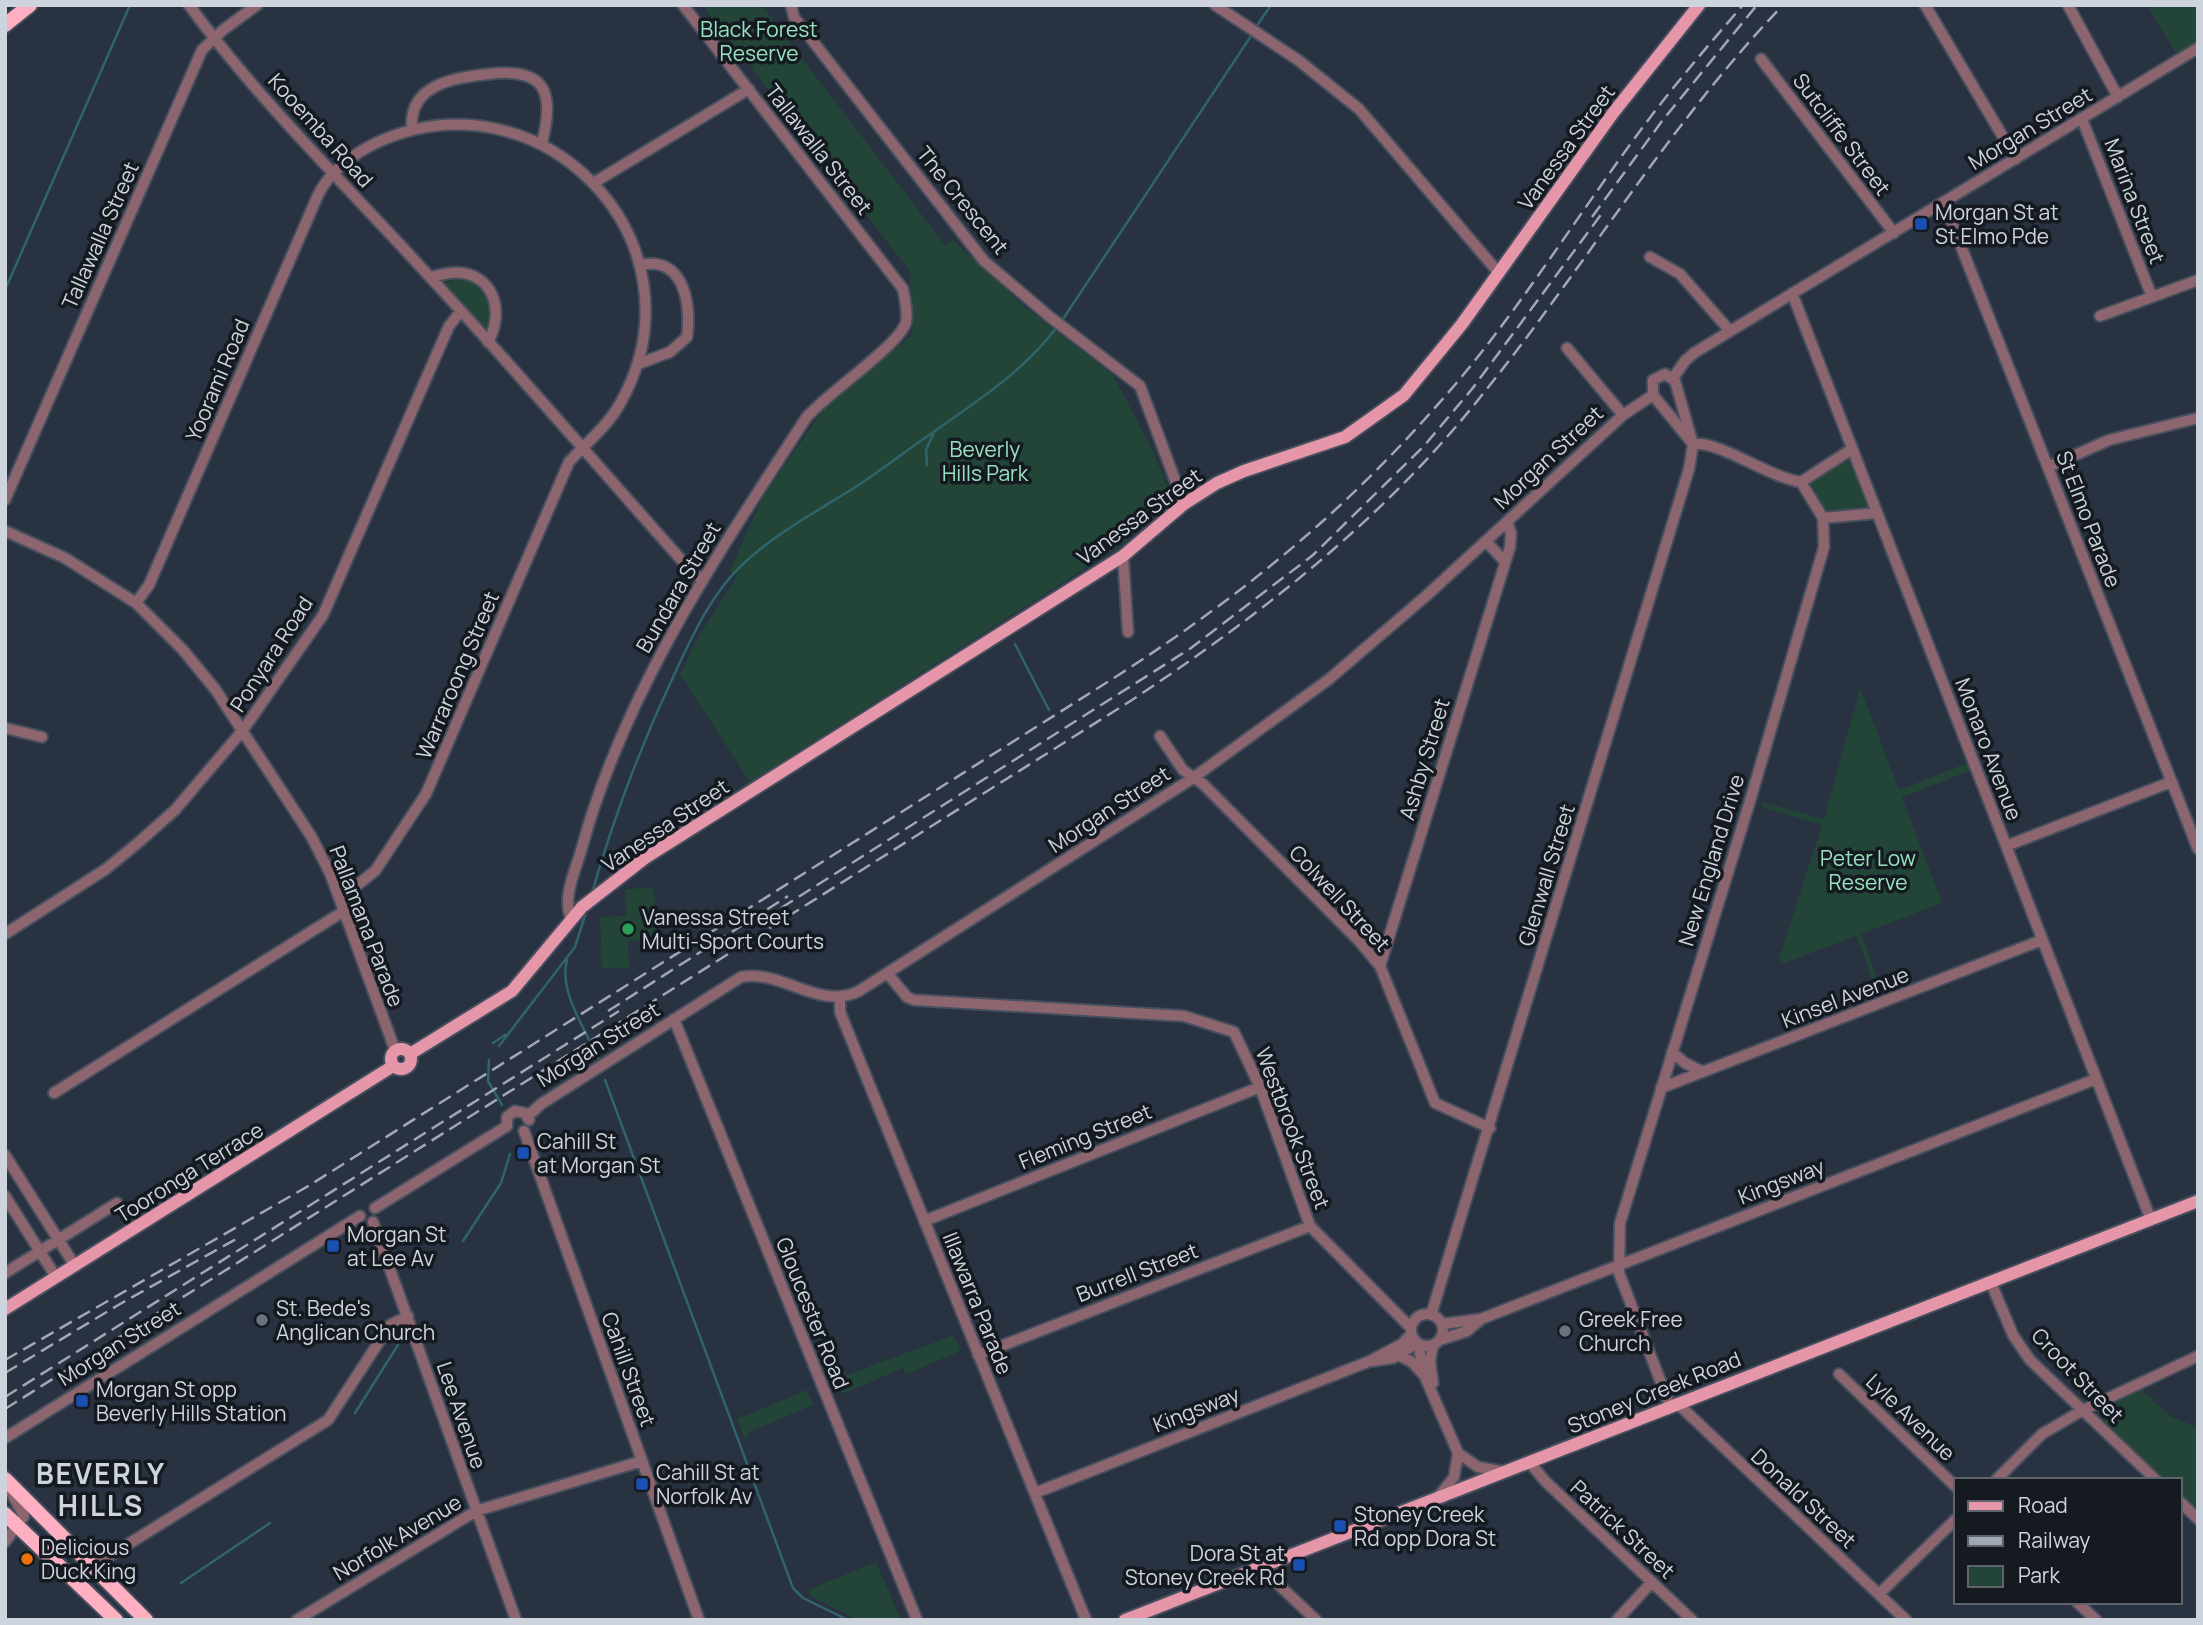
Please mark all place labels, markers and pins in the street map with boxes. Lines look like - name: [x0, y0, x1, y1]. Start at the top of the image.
- place label: Morgan St at St Elmo Pde: [1935, 198, 2059, 250]
- marker: Morgan St at St Elmo Pde: [1913, 216, 1929, 232]
- place label: Vanessa Street Multi-Sport Courts: [642, 903, 824, 955]
- marker: Vanessa Street Multi-Sport Courts: [620, 921, 636, 937]
- place label: Cahill St at Morgan St: [537, 1127, 661, 1179]
- marker: Cahill St at Morgan St: [515, 1145, 531, 1161]
- place label: Morgan St at Lee Av: [347, 1220, 446, 1272]
- marker: Morgan St at Lee Av: [325, 1238, 341, 1254]
- place label: St. Bede's Anglican Church: [276, 1294, 435, 1346]
- place label: Greek Free Church: [1579, 1305, 1683, 1357]
- marker: St. Bede's Anglican Church: [254, 1312, 270, 1328]
- marker: Greek Free Church: [1557, 1323, 1573, 1339]
- place label: Morgan St opp Beverly Hills Station: [96, 1375, 287, 1427]
- marker: Morgan St opp Beverly Hills Station: [74, 1393, 90, 1409]
- place label: Cahill St at Norfolk Av: [656, 1458, 760, 1510]
- marker: Cahill St at Norfolk Av: [634, 1476, 650, 1492]
- place label: Stoney Creek Rd opp Dora St: [1354, 1500, 1496, 1552]
- marker: Stoney Creek Rd opp Dora St: [1332, 1518, 1348, 1534]
- place label: Delicious Duck King: [41, 1533, 136, 1585]
- place label: Dora St at Stoney Creek Rd: [1125, 1539, 1285, 1591]
- marker: Delicious Duck King: [19, 1551, 35, 1567]
- marker: Dora St at Stoney Creek Rd: [1291, 1557, 1307, 1573]

